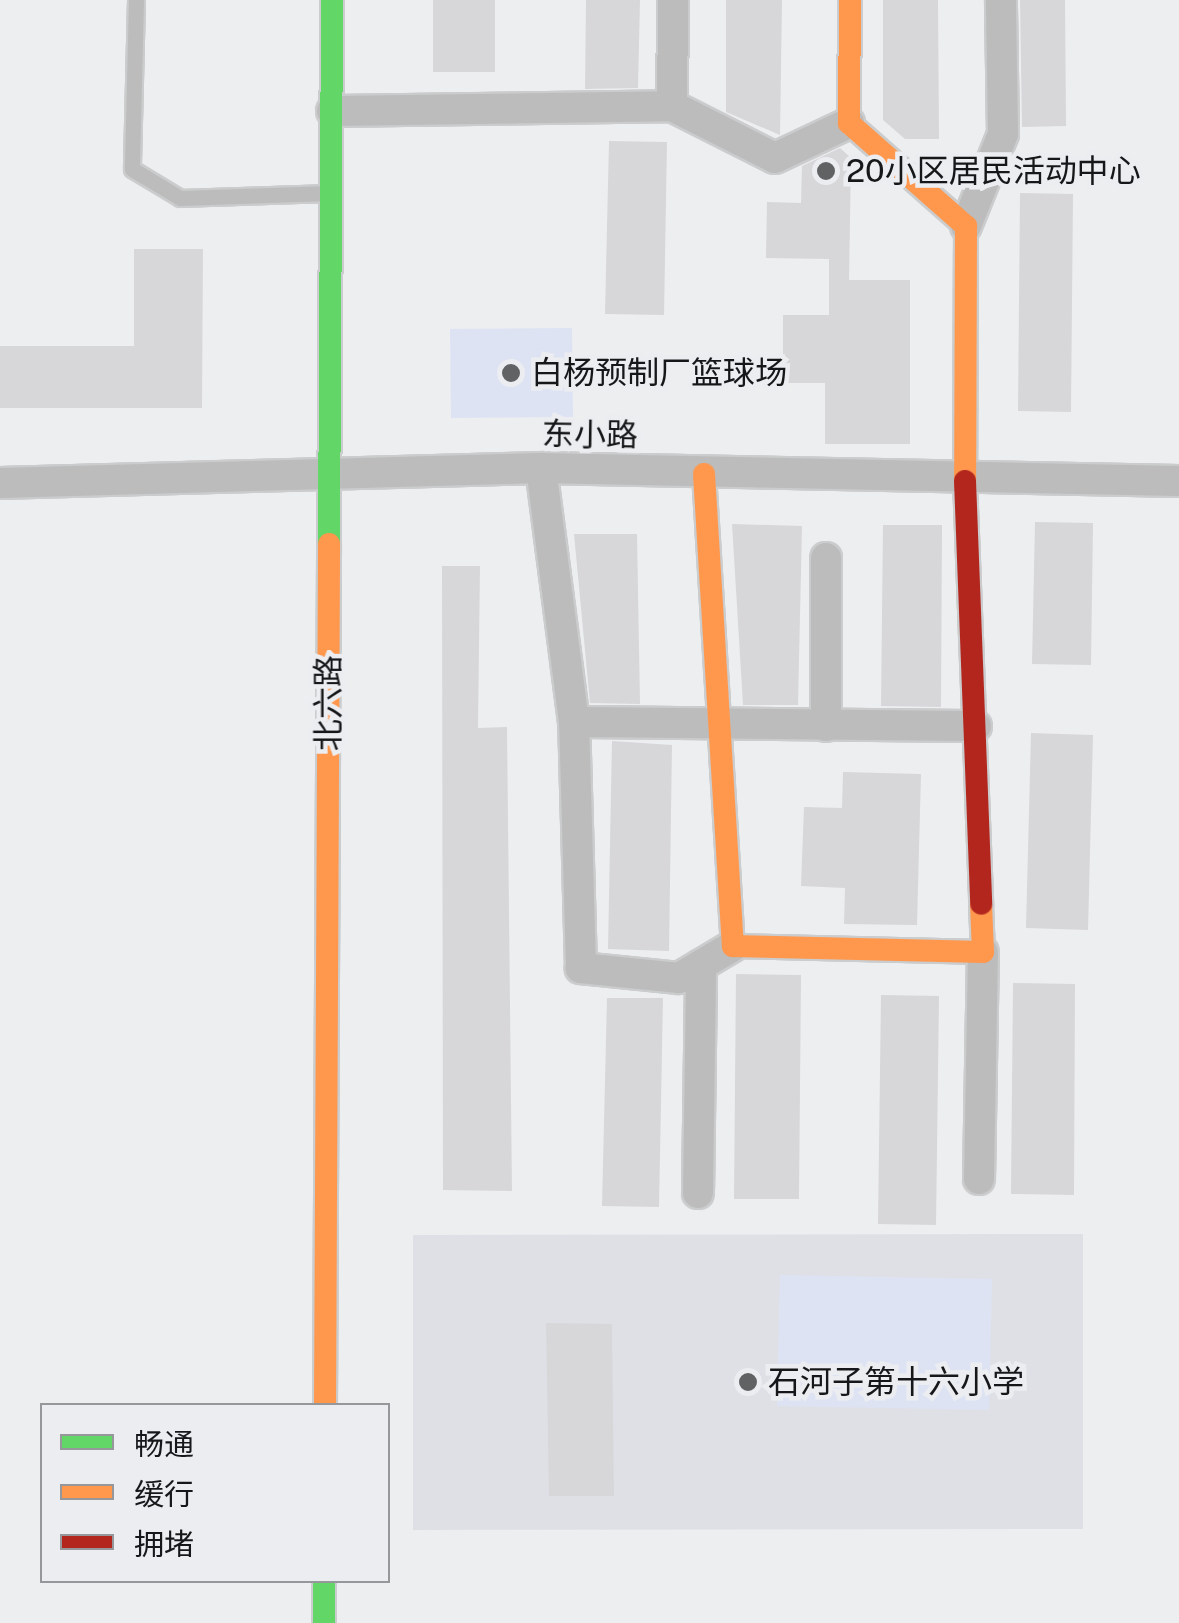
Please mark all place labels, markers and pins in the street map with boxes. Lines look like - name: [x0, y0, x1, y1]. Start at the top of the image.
- place label: 20小区居民活动中心: [846, 152, 1141, 190]
- marker: 20小区居民活动中心: [815, 160, 837, 182]
- place label: 白杨预制厂篮球场: [531, 354, 787, 392]
- marker: 白杨预制厂篮球场: [500, 362, 522, 384]
- place label: 石河子第十六小学: [768, 1363, 1024, 1401]
- marker: 石河子第十六小学: [737, 1371, 759, 1393]

